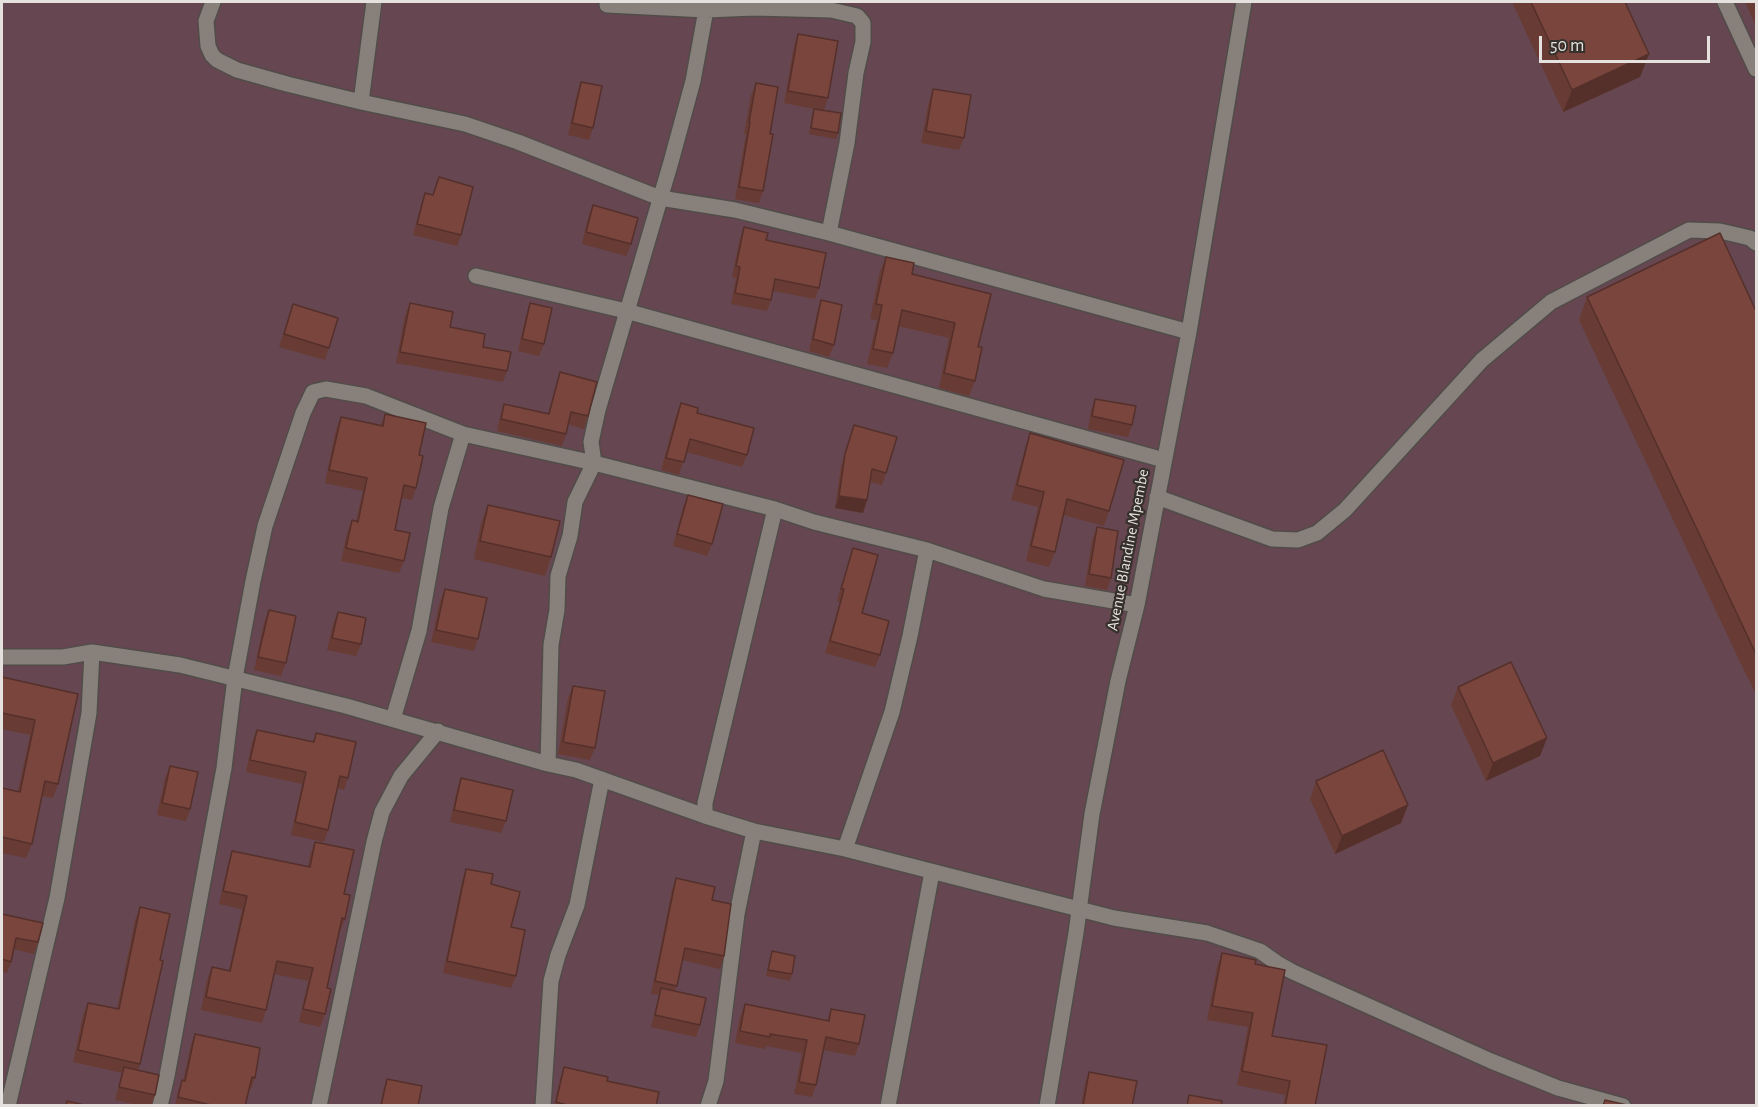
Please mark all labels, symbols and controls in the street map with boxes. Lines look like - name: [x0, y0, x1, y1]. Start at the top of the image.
- scale bar: [1542, 24, 1713, 62]
- text: 50 m: [1550, 37, 1584, 55]
- street label: Avenue Blandine Mpembe: [1103, 468, 1153, 632]

